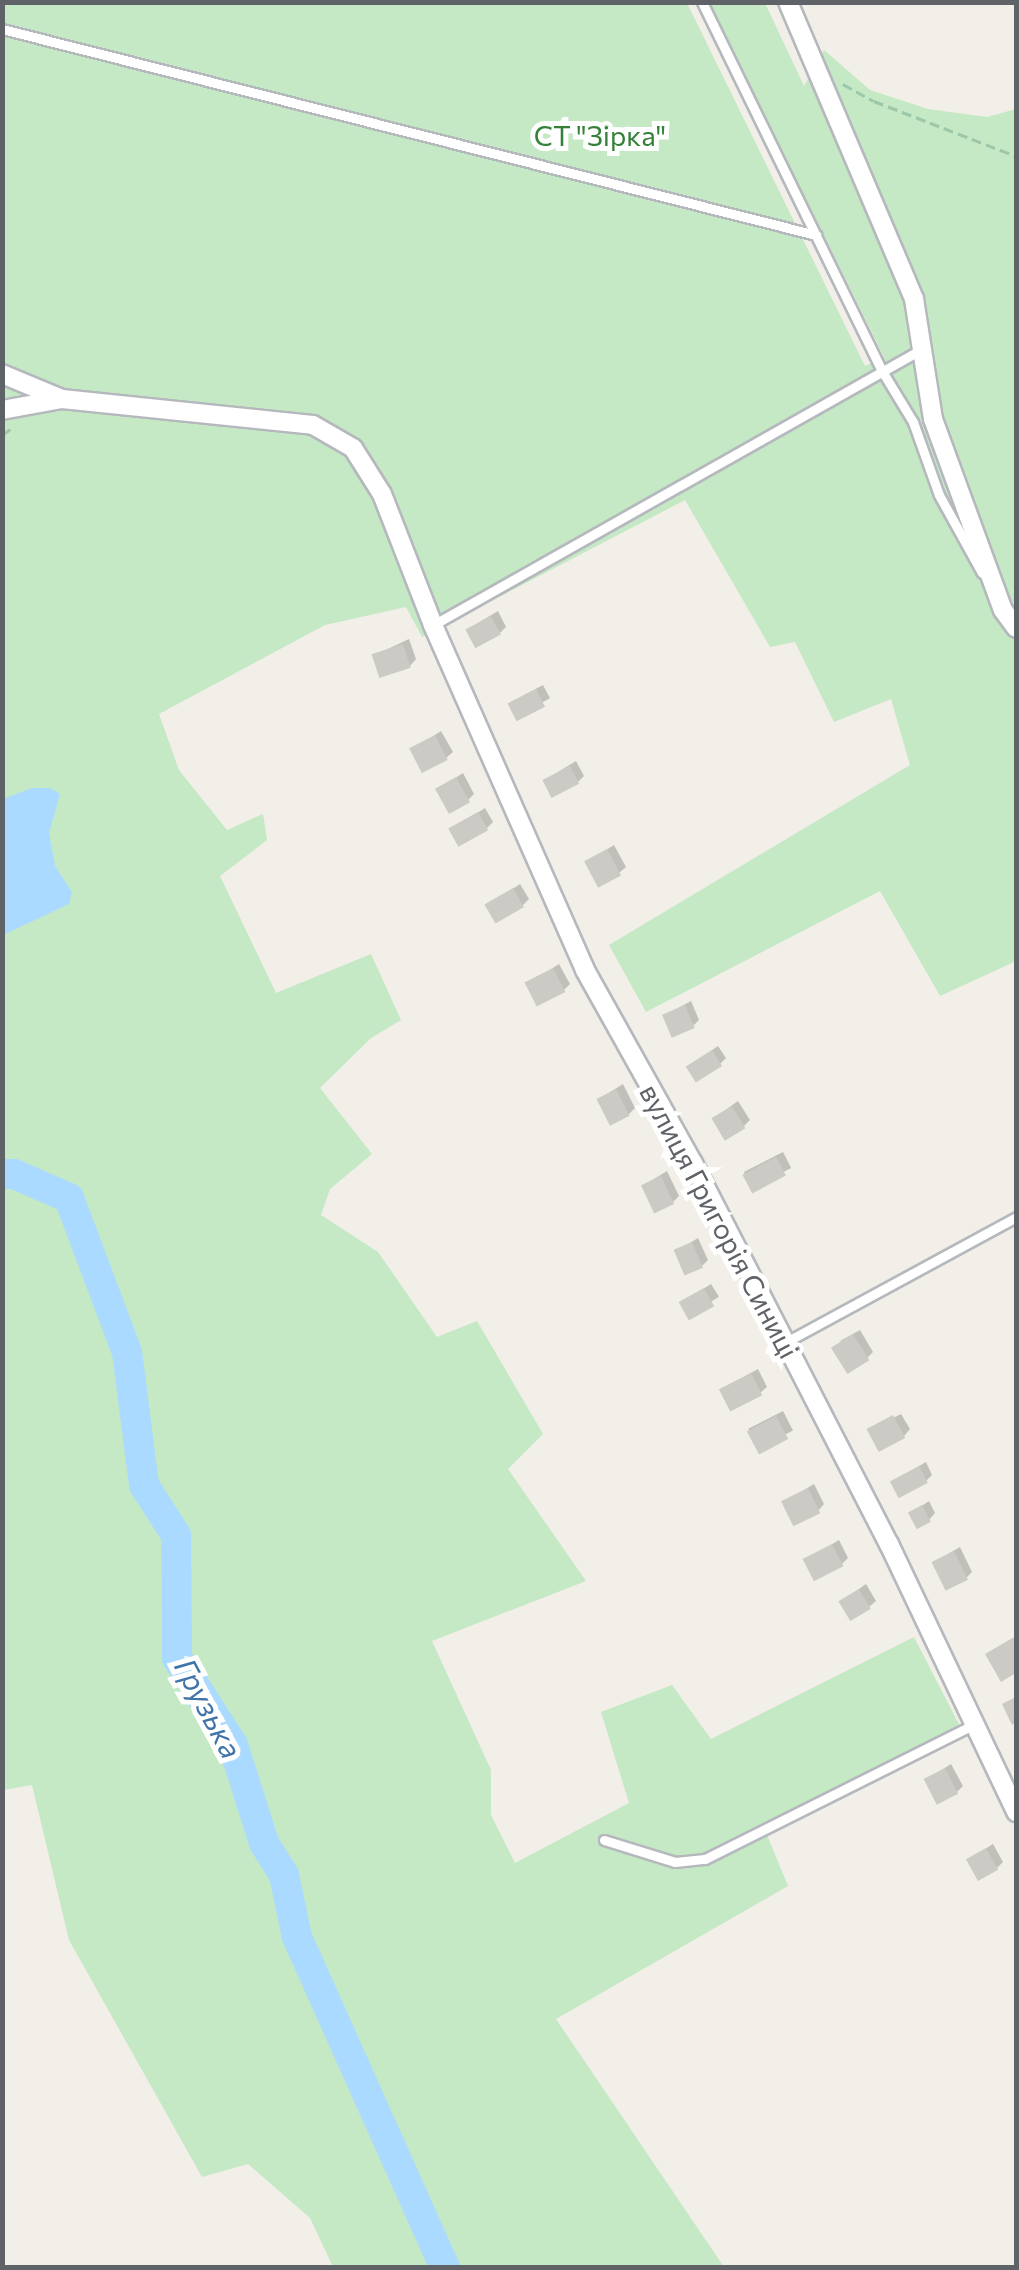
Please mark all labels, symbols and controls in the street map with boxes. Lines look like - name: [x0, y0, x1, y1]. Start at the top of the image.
- park label: СТ "Зірка": [534, 118, 666, 152]
- street label: вулиця Григорія Синиці: [633, 1078, 807, 1364]
- water label: Грузька: [168, 1652, 250, 1764]

